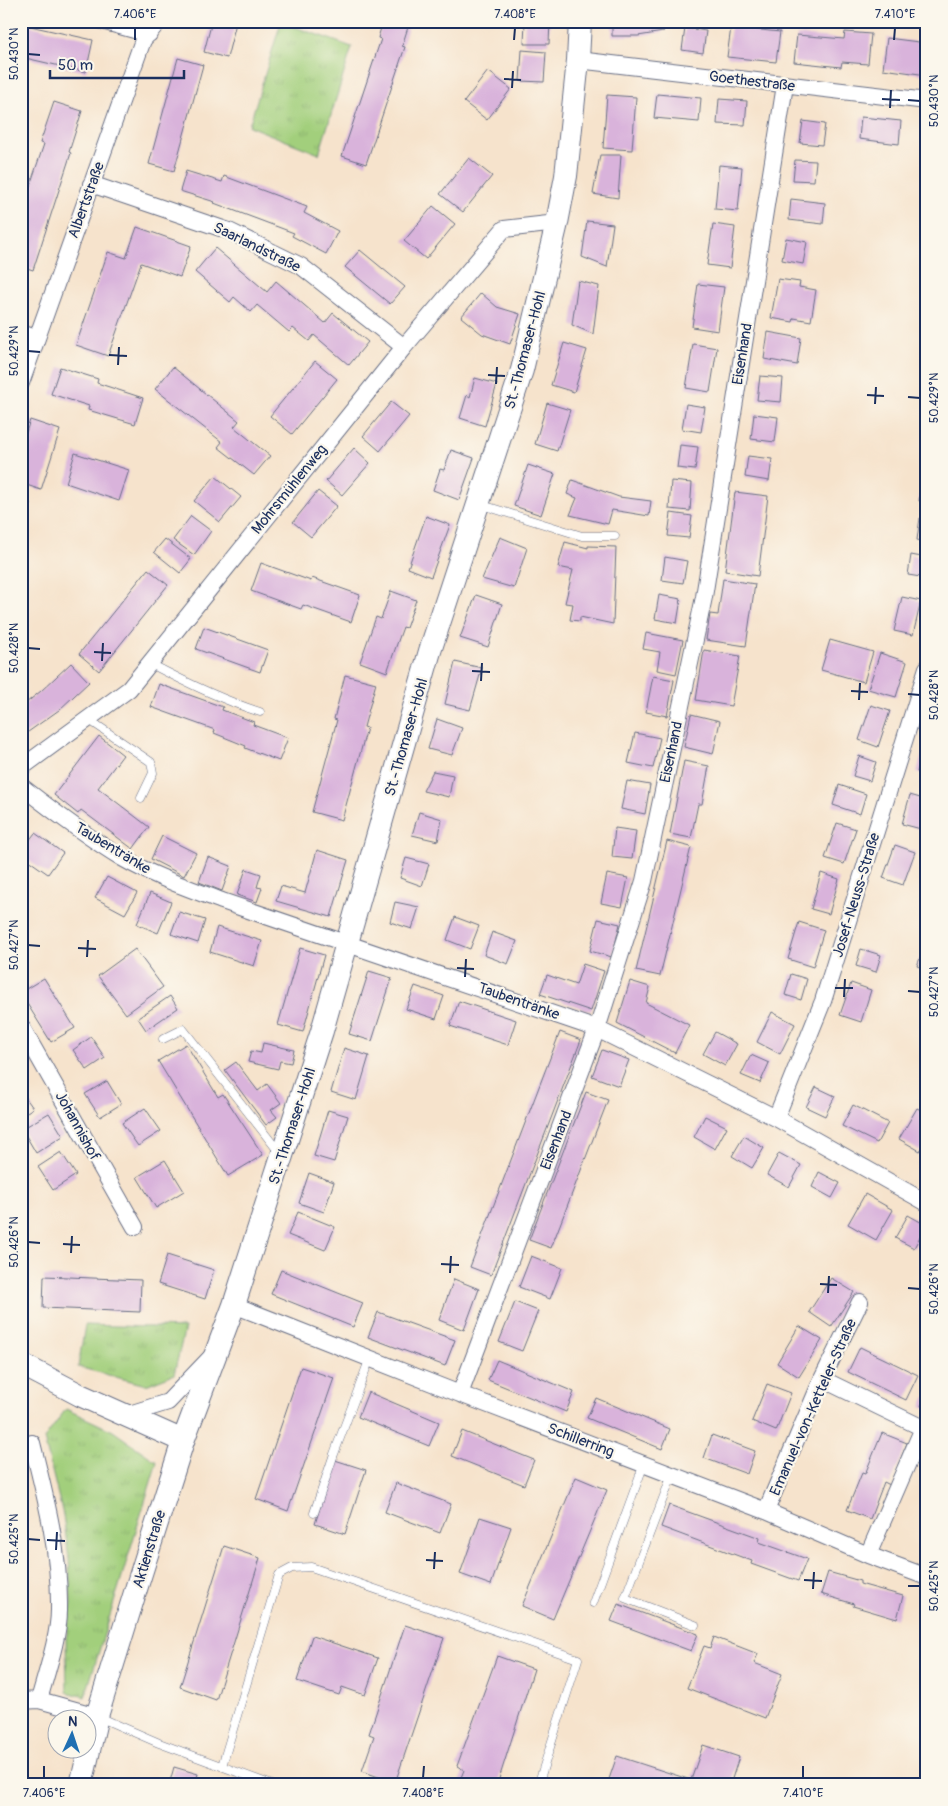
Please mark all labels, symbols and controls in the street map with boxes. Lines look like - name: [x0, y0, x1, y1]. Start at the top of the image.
- text: 7.406°E: [114, 7, 156, 22]
- text: 7.408°E: [494, 7, 536, 22]
- text: 7.410°E: [875, 7, 915, 22]
- text: 50.430°N: [7, 28, 22, 80]
- scale bar: [50, 48, 184, 80]
- text: 50 m: [58, 56, 93, 75]
- street label: Goethestraße: [708, 67, 797, 96]
- text: 50.430°N: [927, 75, 942, 127]
- street label: Albertstraße: [64, 159, 109, 241]
- street label: Saarlandstraße: [210, 218, 304, 277]
- street label: St.-Thomaser-Hohl: [501, 289, 550, 411]
- street label: Eisenhand: [728, 322, 757, 386]
- text: 50.429°N: [7, 326, 22, 376]
- text: 50.429°N: [927, 373, 942, 423]
- street label: Mohrsmühlenweg: [247, 440, 331, 538]
- text: 50.428°N: [7, 623, 22, 673]
- text: 50.428°N: [927, 670, 942, 720]
- street label: St.-Thomaser-Hohl: [381, 676, 432, 798]
- street label: Eisenhand: [656, 720, 687, 784]
- street label: Taubentränke: [71, 818, 155, 879]
- street label: Josef-Neuss-Straße: [828, 830, 885, 960]
- text: 50.427°N: [7, 920, 22, 970]
- text: 50.427°N: [927, 967, 942, 1017]
- street label: Taubentränke: [475, 979, 563, 1025]
- street label: St.-Thomaser-Hohl: [265, 1065, 320, 1187]
- street label: Johannishof: [51, 1088, 104, 1164]
- street label: Eisenhand: [536, 1108, 576, 1173]
- text: 50.426°N: [7, 1216, 22, 1268]
- text: 50.426°N: [927, 1263, 942, 1315]
- street label: Emanuel-von-Ketteler-Straße: [766, 1315, 861, 1499]
- street label: Schillerring: [545, 1419, 617, 1462]
- street label: Aktienstraße: [129, 1507, 171, 1590]
- text: 50.425°N: [7, 1514, 22, 1564]
- text: 50.425°N: [927, 1561, 942, 1611]
- north arrow: [48, 1708, 98, 1758]
- text: N: [67, 1713, 78, 1730]
- text: 7.406°E: [23, 1786, 65, 1801]
- text: 7.408°E: [402, 1786, 444, 1801]
- text: 7.410°E: [783, 1786, 823, 1801]

